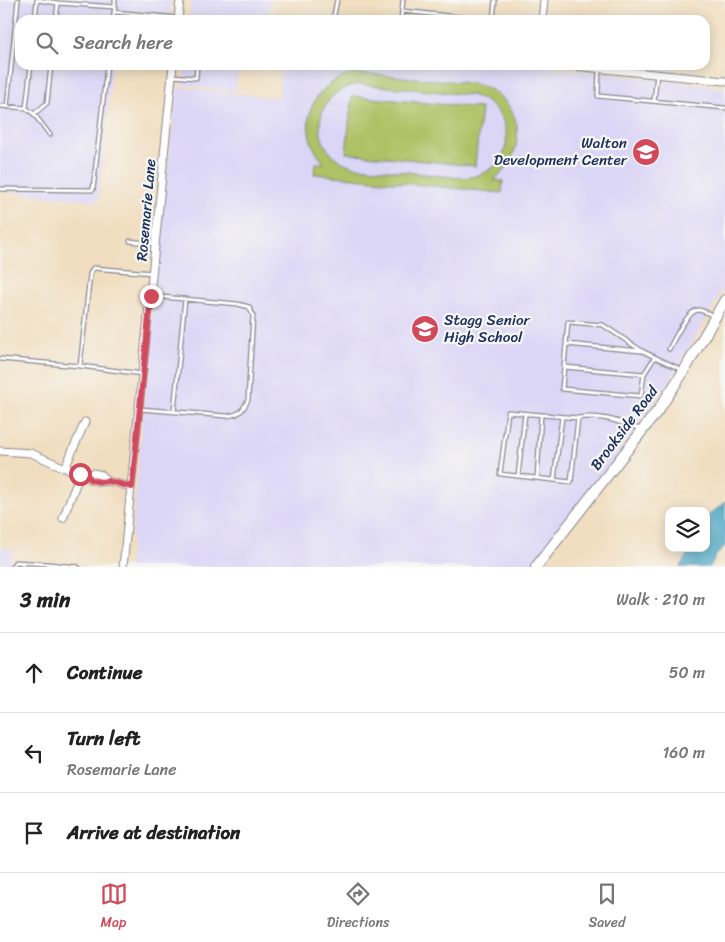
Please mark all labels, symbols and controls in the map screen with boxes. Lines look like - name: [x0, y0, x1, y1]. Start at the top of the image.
- search box: [15, 15, 710, 70]
- text: Search here: [73, 26, 173, 59]
- icon: search: [33, 29, 61, 57]
- place label: Walton Development Center: [494, 130, 628, 173]
- school or university icon: Walton Development Center: [631, 137, 661, 167]
- street label: Rosemarie Lane: [129, 158, 163, 262]
- route end: [140, 285, 163, 308]
- place label: Stagg Senior High School: [444, 307, 531, 350]
- school or university icon: Stagg Senior High School: [410, 314, 440, 344]
- street label: Brookside Road: [583, 379, 665, 476]
- route start: [69, 463, 92, 486]
- map controls: [665, 507, 710, 552]
- button: layers: [665, 507, 710, 552]
- text: 3 min: [20, 581, 70, 619]
- text: Walk · 210 m: [616, 585, 705, 614]
- text: Continue: [67, 656, 143, 689]
- text: 50 m: [669, 658, 705, 687]
- icon: ahead: [20, 659, 48, 687]
- text: Turn left: [67, 722, 140, 755]
- text: 160 m: [662, 738, 705, 767]
- icon: left: [20, 739, 48, 767]
- text: Rosemarie Lane: [67, 755, 176, 784]
- text: Arrive at destination: [67, 816, 240, 849]
- icon: arrive: [20, 819, 48, 847]
- tab: Map: [100, 880, 128, 935]
- tab: Directions: [327, 880, 389, 935]
- tab: Saved: [589, 880, 625, 935]

